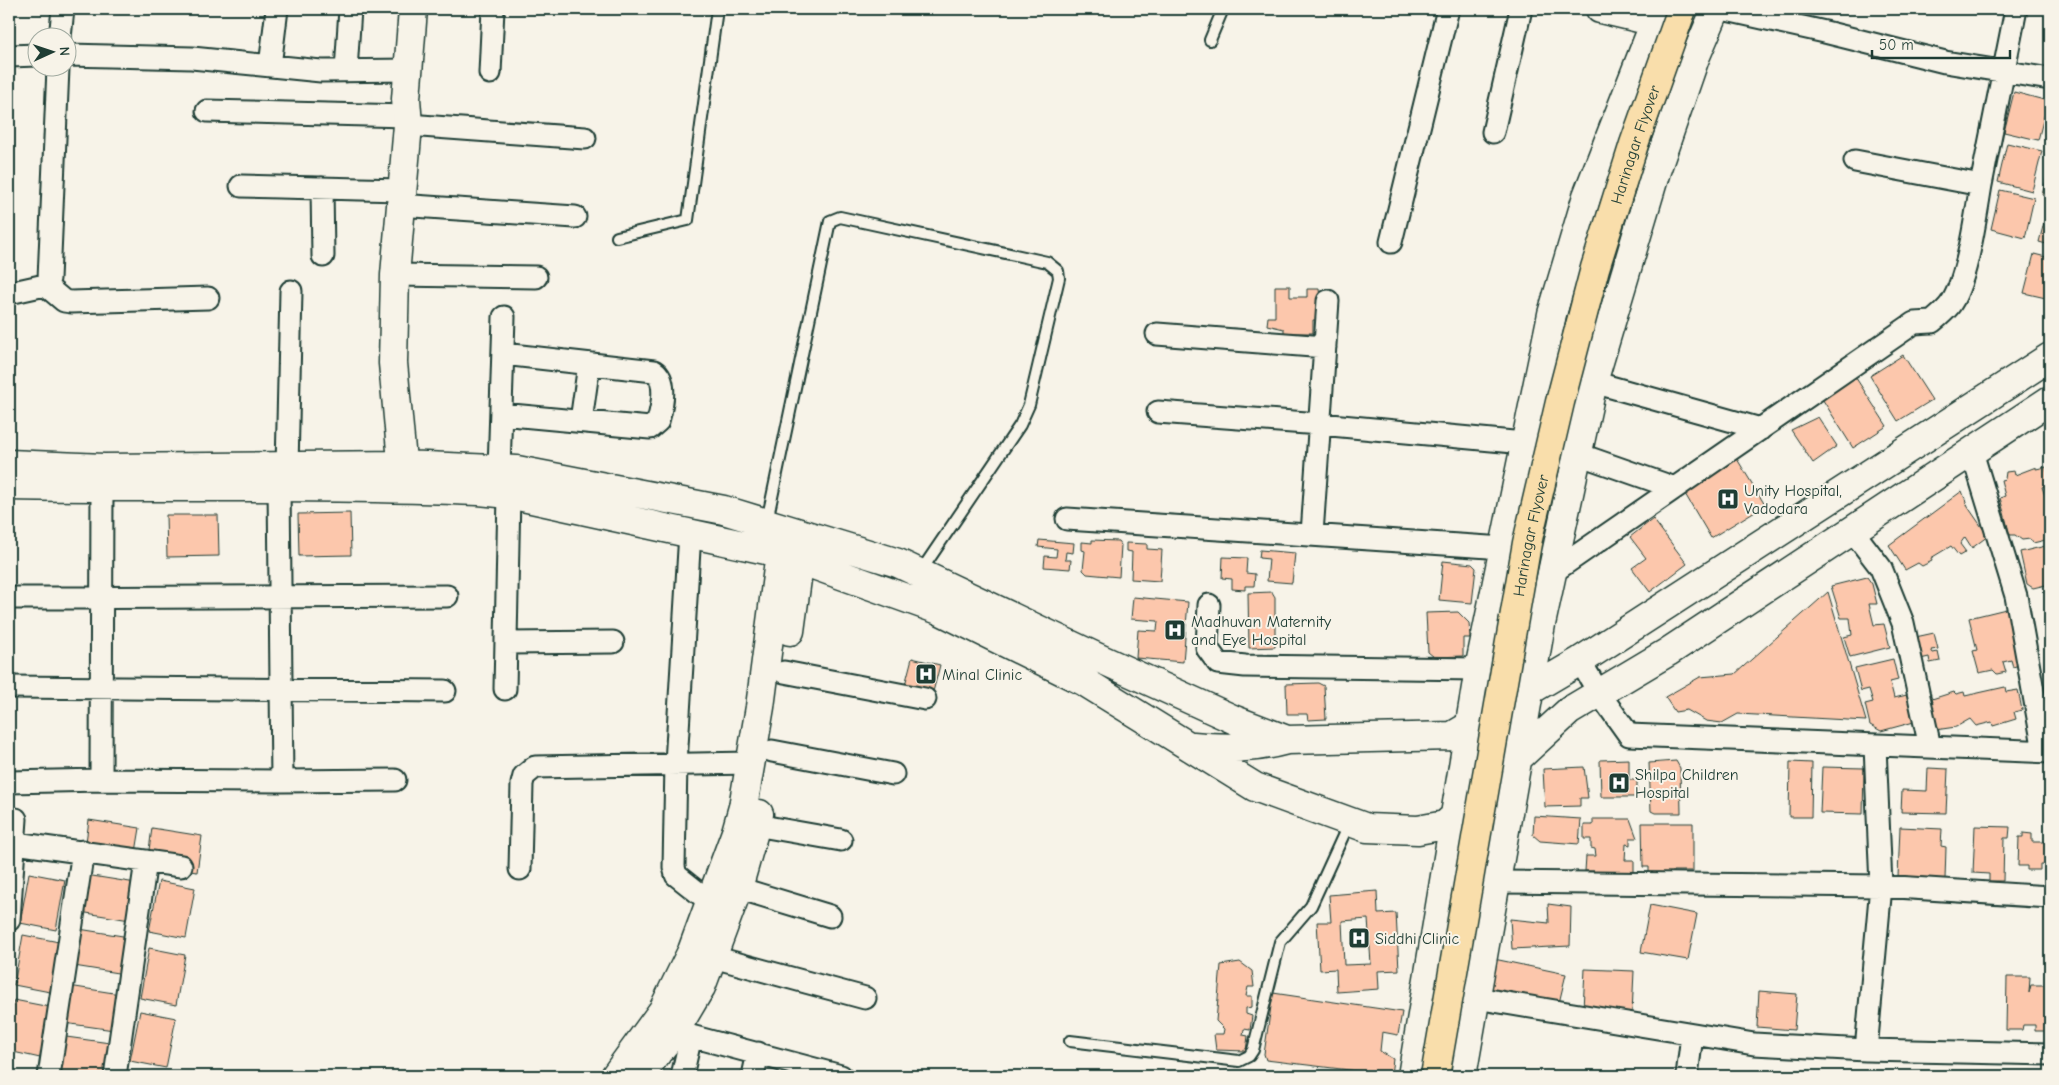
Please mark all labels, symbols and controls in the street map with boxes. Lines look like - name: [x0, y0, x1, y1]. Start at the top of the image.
- north arrow: [28, 28, 78, 78]
- scale bar: [1872, 28, 2009, 60]
- text: 50 m: [1879, 36, 1914, 54]
- text: N: [56, 46, 73, 56]
- street label: Harinagar Flyover: [1608, 82, 1664, 206]
- street label: Harinagar Flyover: [1510, 472, 1553, 598]
- place label: Unity Hospital, Vadodara: [1744, 482, 1842, 518]
- hospital icon: Unity Hospital, Vadodara: [1716, 487, 1740, 511]
- place label: Madhuvan Maternity and Eye Hospital: [1191, 613, 1332, 649]
- hospital icon: Madhuvan Maternity and Eye Hospital: [1163, 618, 1187, 642]
- hospital icon: Minal Clinic: [914, 662, 938, 686]
- place label: Minal Clinic: [942, 666, 1022, 684]
- place label: Shilpa Children Hospital: [1635, 766, 1739, 802]
- hospital icon: Shilpa Children Hospital: [1607, 771, 1631, 795]
- hospital icon: Siddhi Clinic: [1347, 926, 1371, 950]
- place label: Siddhi Clinic: [1375, 930, 1459, 948]

